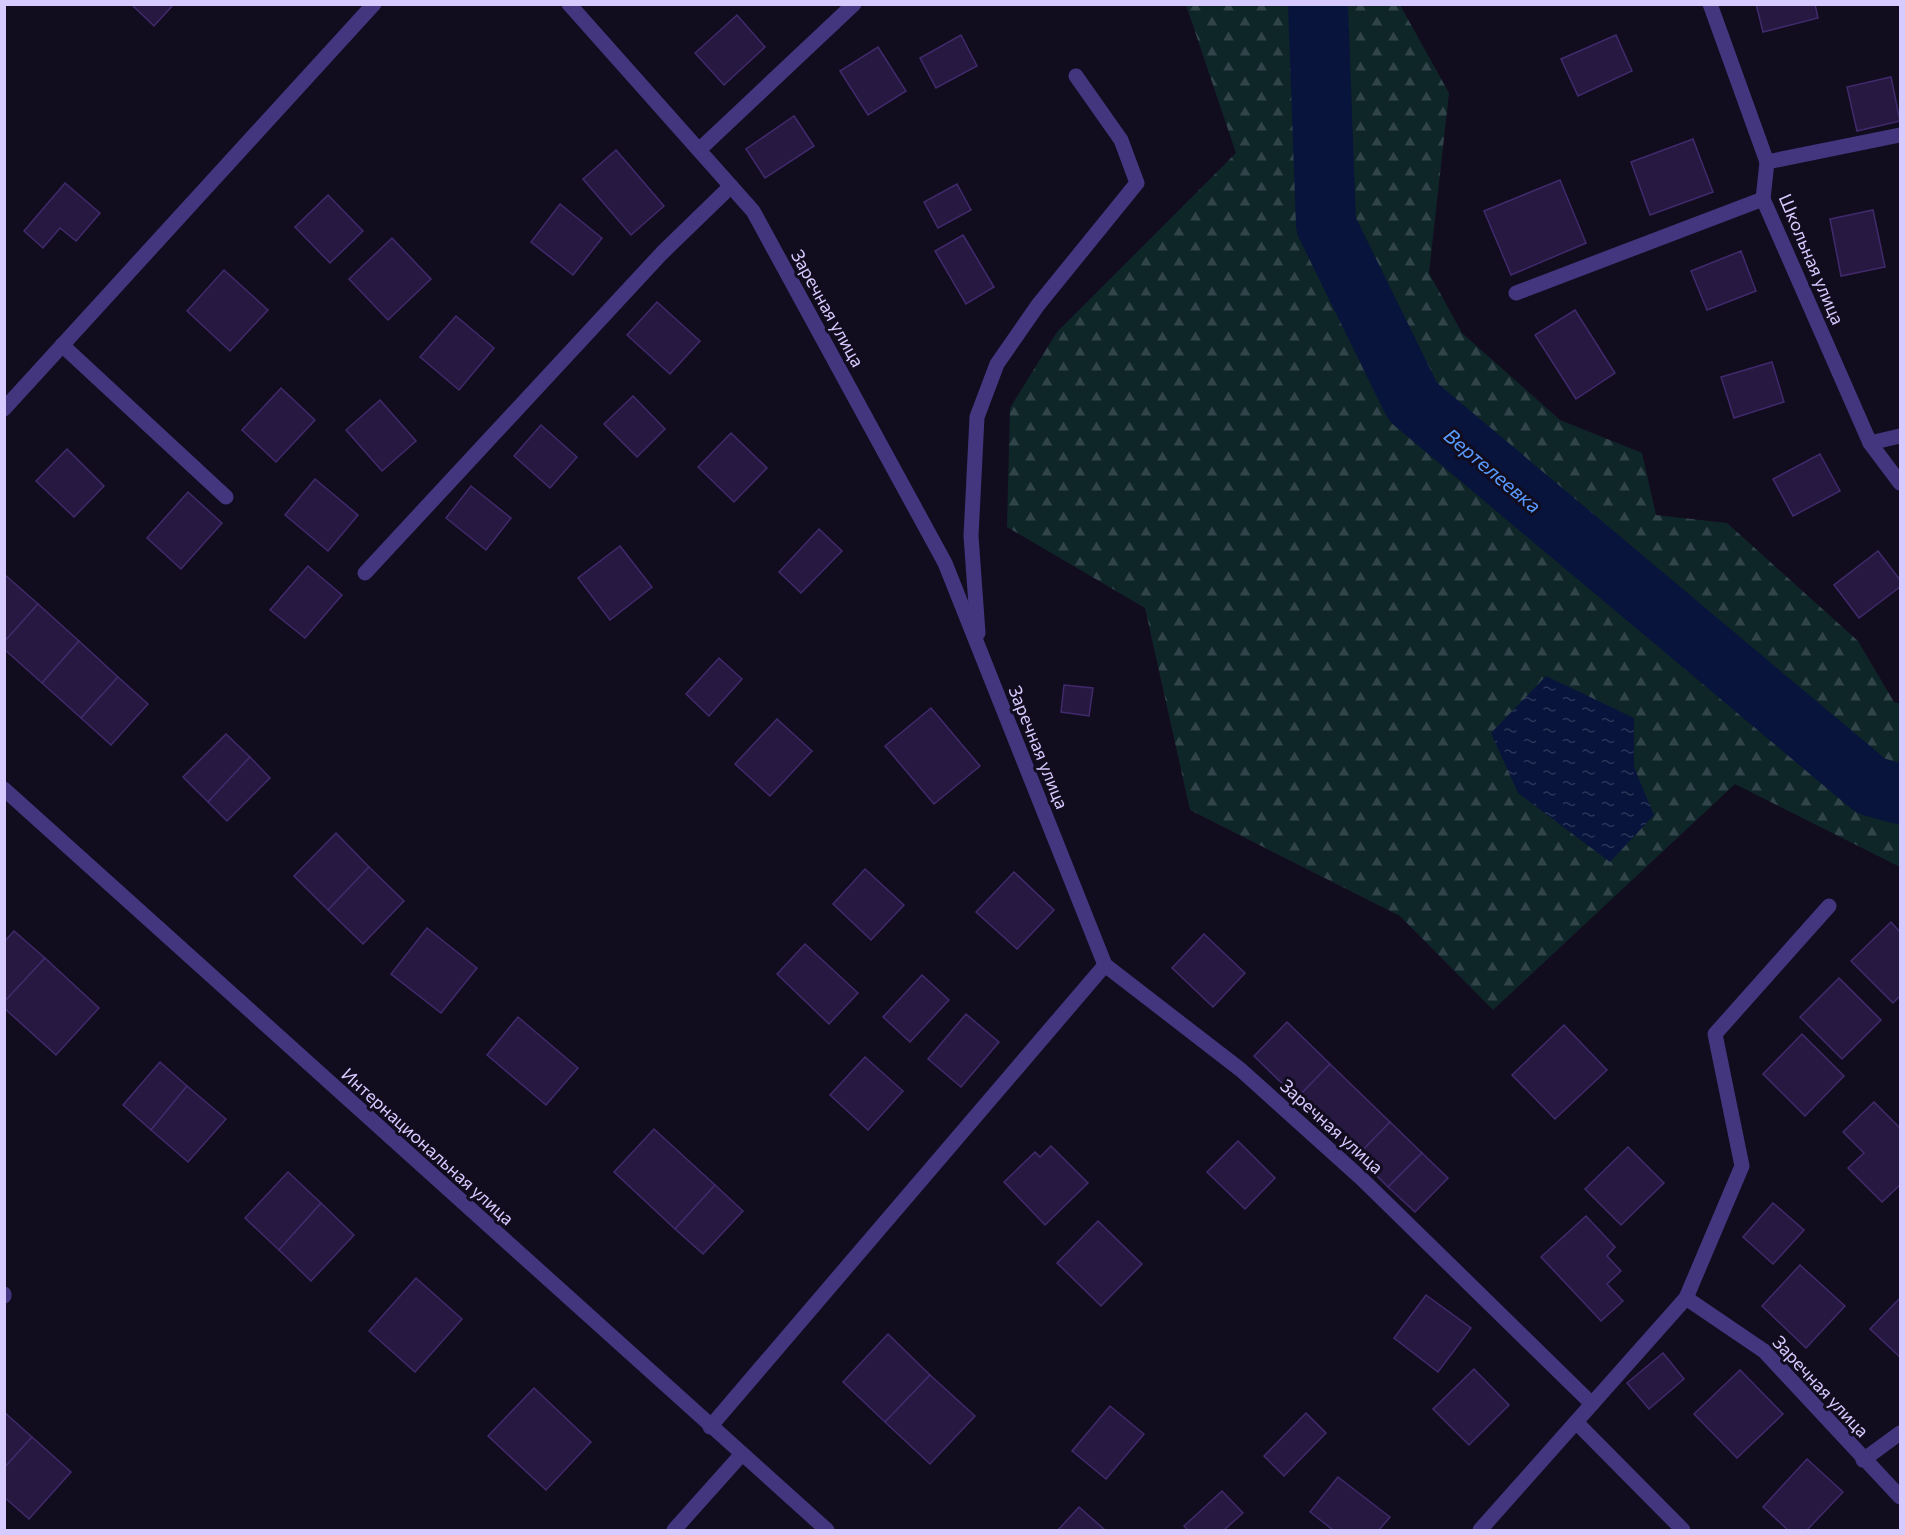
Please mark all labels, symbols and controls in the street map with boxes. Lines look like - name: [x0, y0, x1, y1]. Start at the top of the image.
- street label: Школьная улица: [1775, 190, 1849, 328]
- street label: Заречная улица: [787, 245, 869, 371]
- water label: Вертелеевка: [1440, 423, 1546, 517]
- street label: Заречная улица: [1004, 682, 1074, 812]
- street label: Интернациональная улица: [337, 1063, 519, 1229]
- street label: Заречная улица: [1276, 1074, 1388, 1178]
- street label: Заречная улица: [1768, 1331, 1874, 1441]

